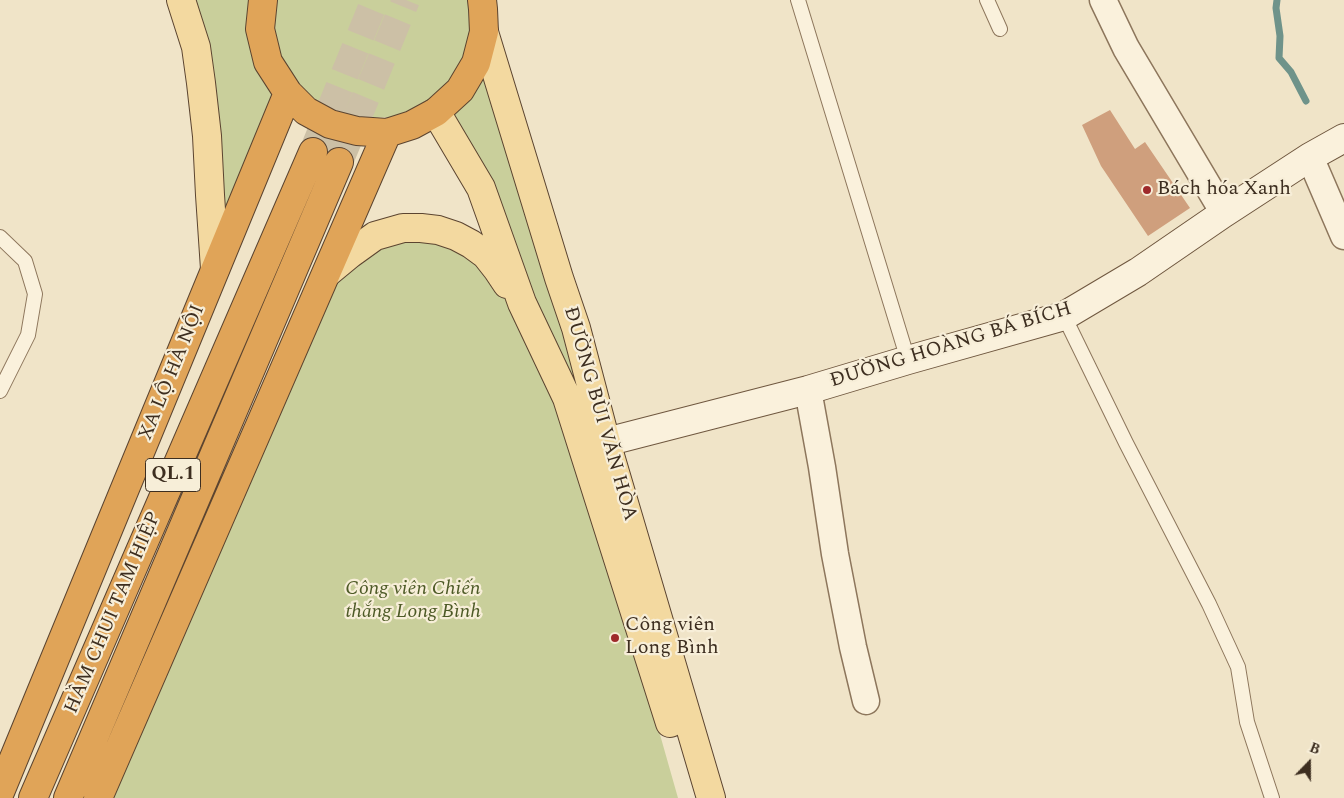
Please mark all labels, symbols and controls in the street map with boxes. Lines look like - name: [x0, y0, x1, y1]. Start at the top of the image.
- place label: Bách hóa Xanh: [1157, 178, 1291, 202]
- marker: Bách hóa Xanh: [1141, 184, 1153, 196]
- street label: ĐƯỜNG HOÀNG BÁ BÍCH: [827, 298, 1075, 394]
- street label: XA LỘ HÀ NỘI: [135, 302, 211, 444]
- street label: ĐƯỜNG BÙI VĂN HÒA: [557, 304, 641, 524]
- road number: QL.1: [146, 458, 200, 492]
- street label: HẦM CHUI TAM HIỆP: [61, 508, 167, 718]
- park label: Công viên Chiến thắng Long Bình: [345, 578, 481, 625]
- place label: Công viên Long Bình: [625, 614, 719, 661]
- marker: Công viên Long Bình: [609, 632, 621, 644]
- text: B: [1306, 737, 1323, 760]
- north arrow: [1284, 738, 1334, 788]

